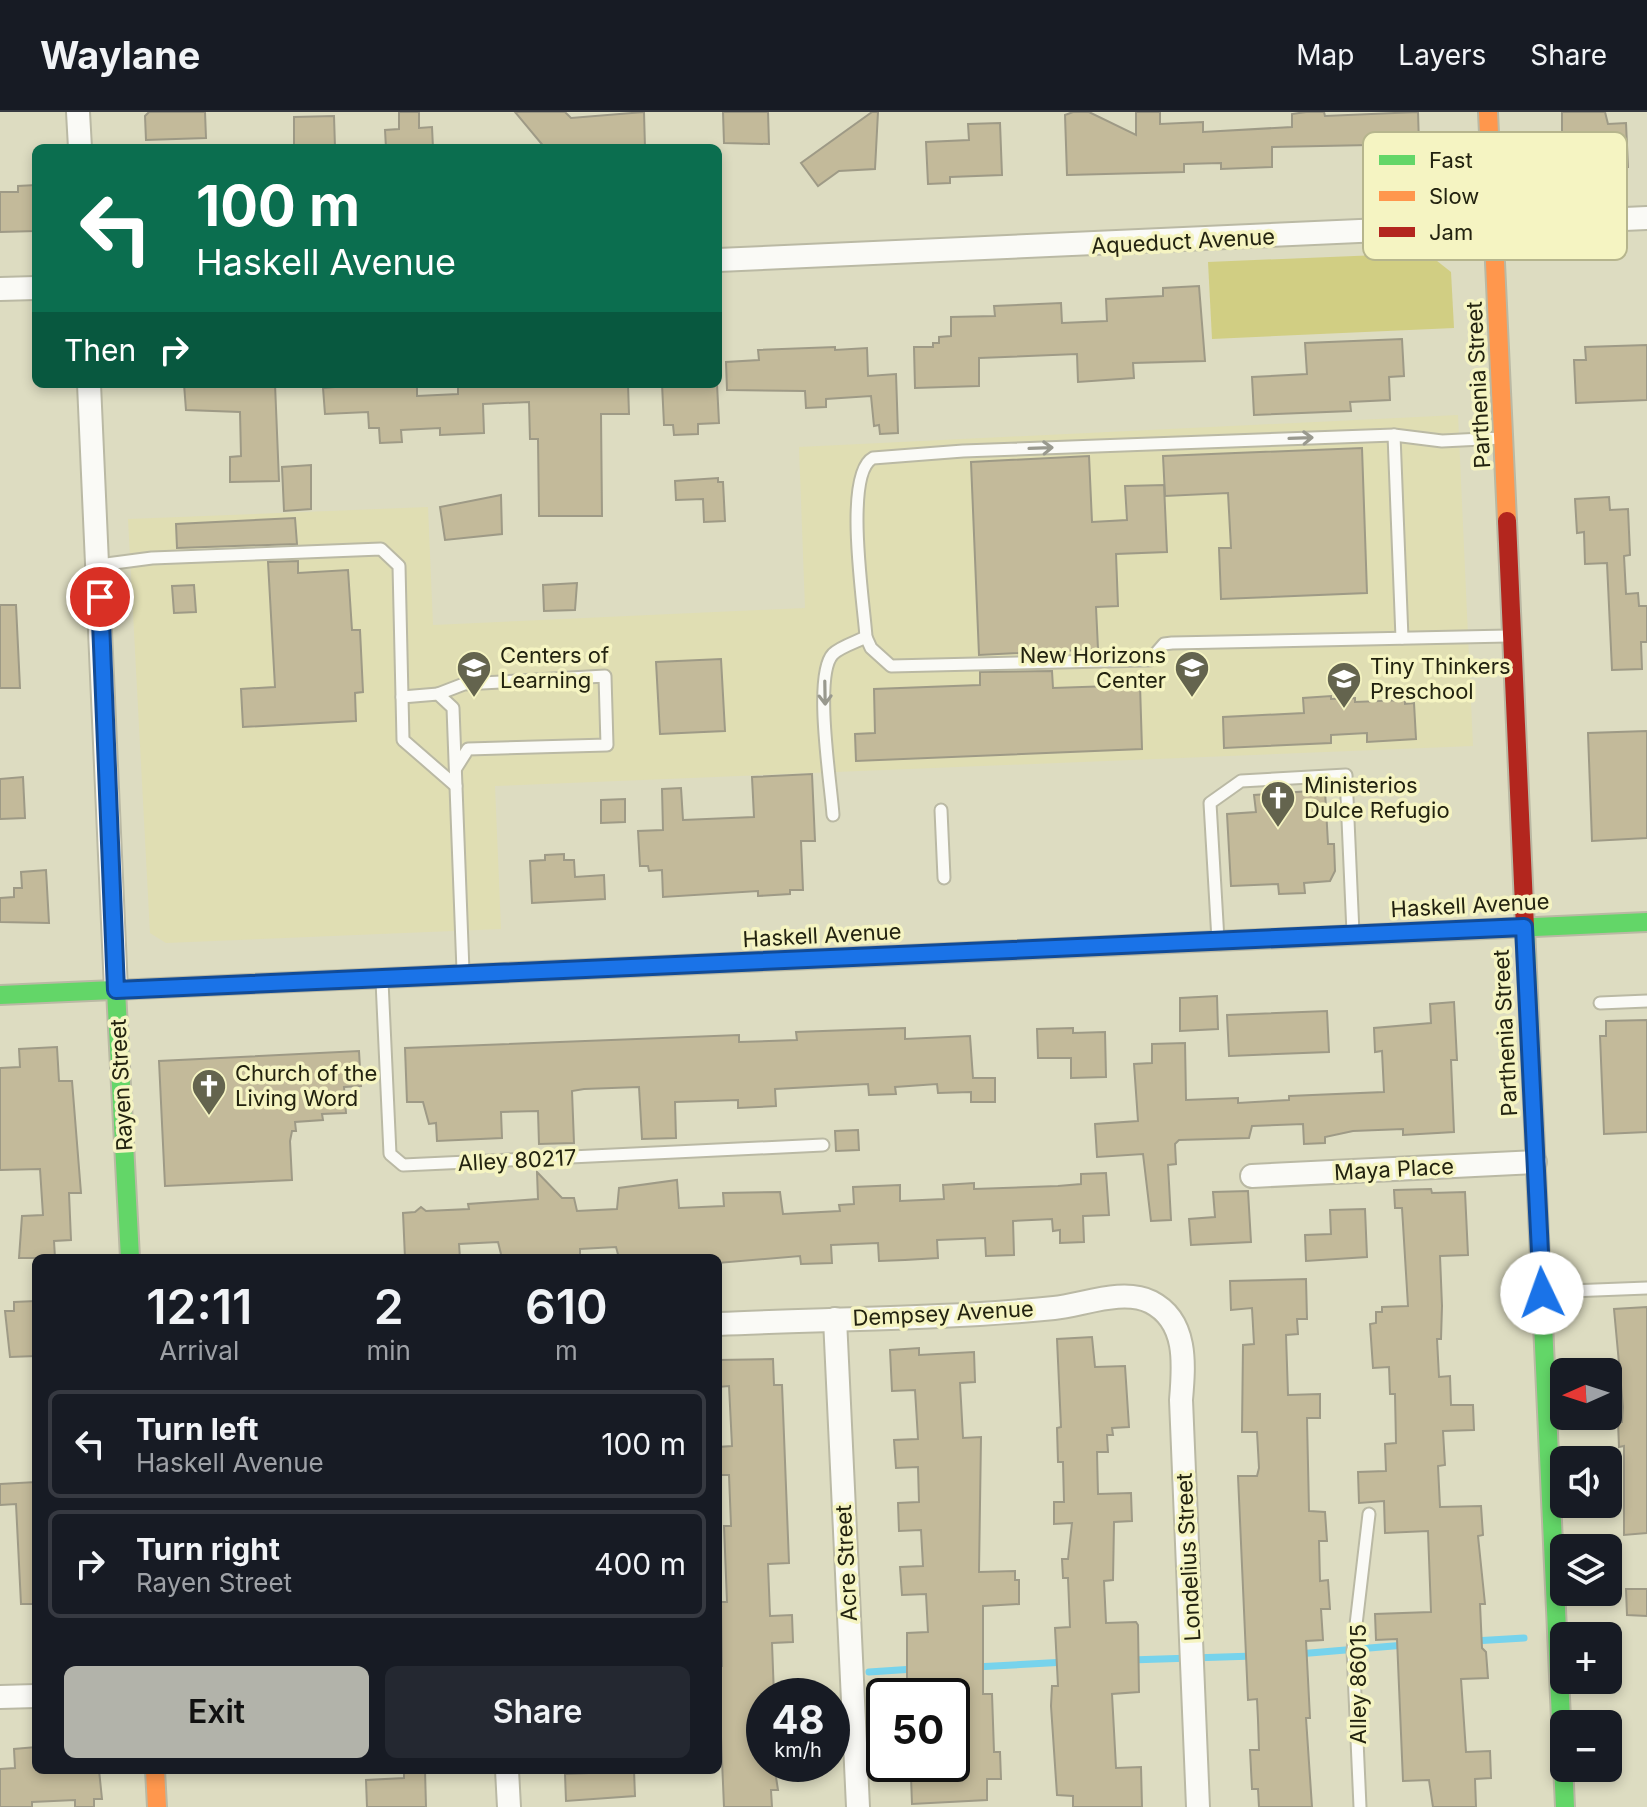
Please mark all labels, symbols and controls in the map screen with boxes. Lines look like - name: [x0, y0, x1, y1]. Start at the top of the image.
- text: Waylane: [40, 32, 200, 78]
- text: Map: [1296, 38, 1354, 72]
- text: Layers: [1398, 38, 1486, 72]
- text: Share: [1530, 38, 1607, 72]
- legend: [1363, 132, 1627, 260]
- text: Fast: [1429, 147, 1473, 173]
- text: 100 m: [196, 172, 360, 240]
- icon: left: [64, 176, 168, 280]
- text: Slow: [1429, 183, 1479, 209]
- text: Jam: [1429, 219, 1473, 245]
- street label: Aqueduct Avenue: [1090, 223, 1276, 259]
- text: Haskell Avenue: [196, 240, 456, 284]
- street label: Parthenia Street: [1461, 301, 1495, 469]
- icon: right: [152, 328, 196, 372]
- text: Then: [64, 332, 136, 368]
- one-way arrow: [1287, 431, 1314, 446]
- one-way arrow: [1027, 440, 1054, 455]
- pin: [66, 563, 134, 631]
- icon: arrive: [78, 575, 122, 619]
- place label: Centers of Learning: [500, 642, 609, 693]
- place label: New Horizons Center: [1020, 642, 1166, 693]
- school or university icon: Centers of Learning: [455, 649, 493, 699]
- school or university icon: New Horizons Center: [1173, 649, 1211, 699]
- place label: Tiny Thinkers Preschool: [1370, 653, 1511, 704]
- school or university icon: Tiny Thinkers Preschool: [1325, 660, 1363, 710]
- one-way arrow: [817, 679, 833, 706]
- place label: Ministerios Dulce Refugio: [1304, 772, 1450, 823]
- church icon: Ministerios Dulce Refugio: [1259, 779, 1297, 829]
- street label: Haskell Avenue: [1390, 888, 1550, 922]
- street label: Haskell Avenue: [742, 918, 902, 952]
- street label: Parthenia Street: [1488, 949, 1522, 1117]
- street label: Rayen Street: [105, 1018, 137, 1152]
- place label: Church of the Living Word: [235, 1060, 377, 1111]
- church icon: Church of the Living Word: [190, 1067, 228, 1117]
- street label: Alley 80217: [457, 1144, 577, 1176]
- street label: Maya Place: [1333, 1153, 1455, 1185]
- position arrow: [1500, 1251, 1584, 1335]
- text: 12:11: [146, 1277, 252, 1336]
- text: 2: [374, 1277, 404, 1336]
- text: 610: [525, 1277, 608, 1336]
- street label: Dempsey Avenue: [852, 1295, 1034, 1331]
- text: Arrival: [159, 1335, 239, 1366]
- text: min: [366, 1335, 411, 1366]
- text: m: [555, 1335, 578, 1366]
- north arrow: [1550, 1358, 1622, 1430]
- map controls: [1550, 1358, 1622, 1782]
- text: Turn left: [136, 1411, 258, 1447]
- icon: left: [68, 1422, 112, 1466]
- text: 100 m: [601, 1426, 686, 1462]
- button: sound: [1550, 1446, 1622, 1518]
- text: Haskell Avenue: [136, 1447, 324, 1478]
- street label: Londelius Street: [1171, 1472, 1205, 1642]
- street label: Acre Street: [830, 1504, 862, 1622]
- text: Turn right: [136, 1531, 280, 1567]
- button: layers: [1550, 1534, 1622, 1606]
- icon: right: [68, 1542, 112, 1586]
- text: 400 m: [594, 1546, 686, 1582]
- text: Rayen Street: [136, 1567, 292, 1598]
- button: +: [1550, 1622, 1622, 1694]
- street label: Alley 86015: [1345, 1624, 1371, 1744]
- button: Exit: [64, 1666, 369, 1758]
- button: Share: [385, 1666, 690, 1758]
- speed limit sign: 50: [866, 1678, 970, 1782]
- text: 48: [771, 1695, 825, 1744]
- button: −: [1550, 1710, 1622, 1782]
- text: km/h: [774, 1738, 822, 1762]

